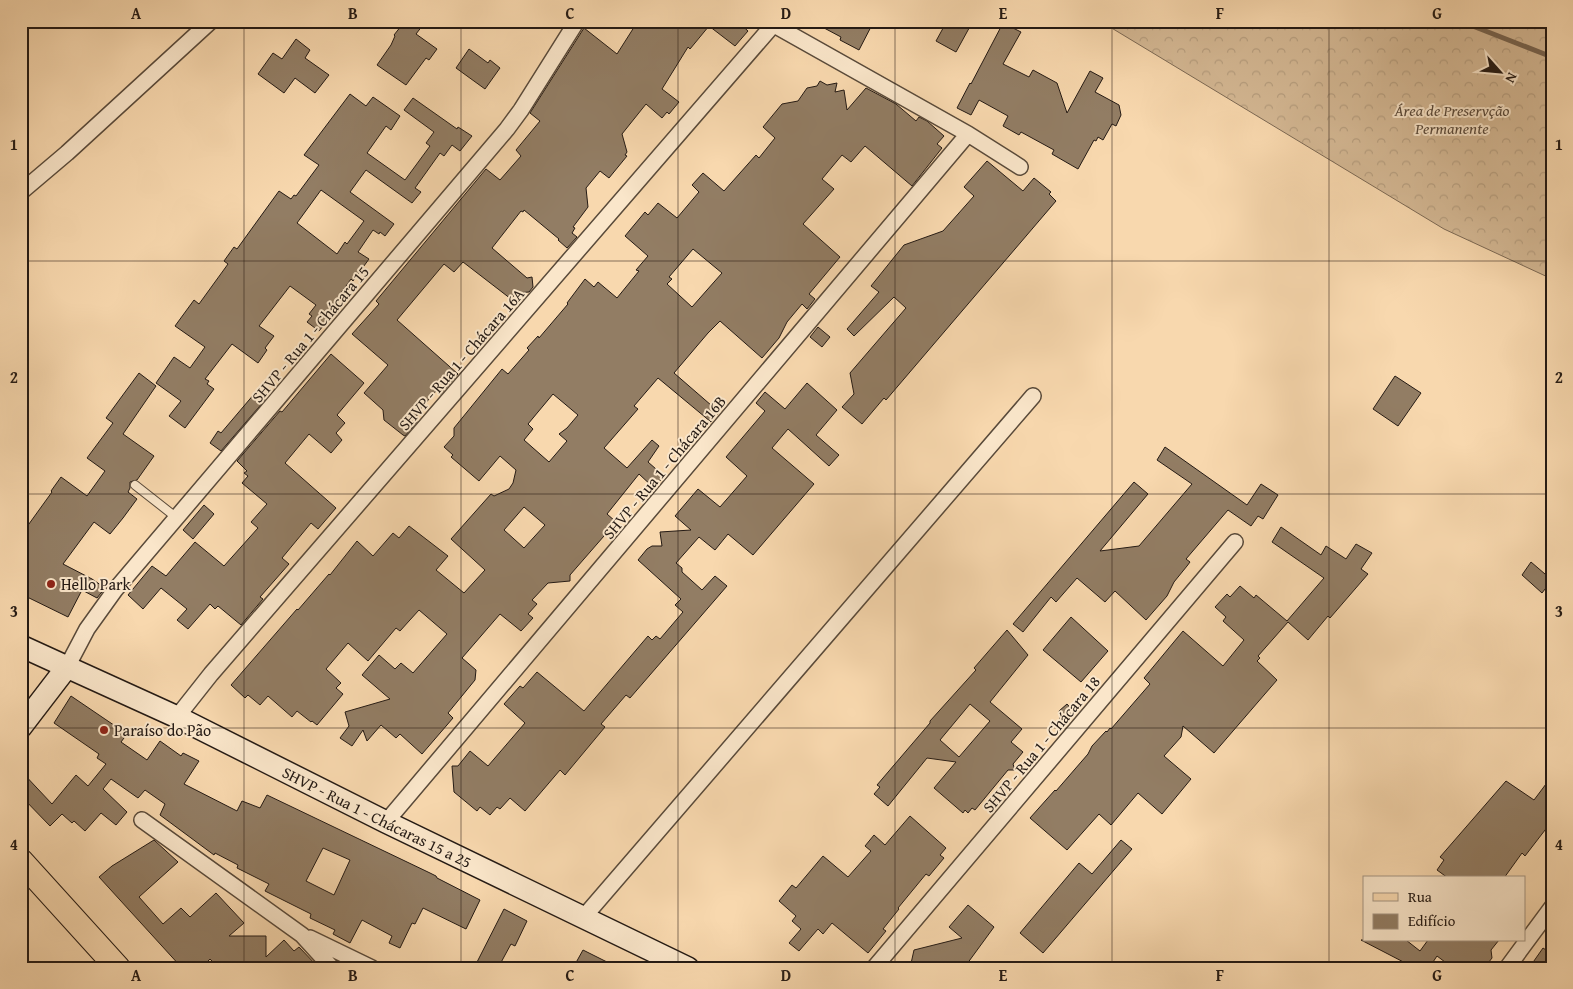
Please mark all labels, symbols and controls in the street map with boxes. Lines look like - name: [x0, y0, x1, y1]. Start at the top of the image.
- text: A: [131, 1, 142, 25]
- text: B: [348, 1, 358, 25]
- text: C: [565, 1, 575, 25]
- text: D: [781, 1, 791, 25]
- text: E: [999, 1, 1008, 25]
- text: F: [1216, 1, 1224, 25]
- text: G: [1432, 1, 1442, 25]
- north arrow: [1476, 48, 1526, 98]
- text: N: [1500, 69, 1523, 87]
- park label: Área de Preservção Permanente: [1394, 98, 1510, 140]
- text: 1: [10, 132, 18, 156]
- text: 1: [1555, 132, 1563, 156]
- street label: SHVP - Rua 1 - Chácara 15: [246, 260, 374, 408]
- street label: SHVP - Rua 1 - Chácara 16A: [392, 282, 530, 435]
- text: 2: [10, 365, 18, 389]
- text: 2: [1555, 365, 1563, 389]
- street label: SHVP - Rua 1 - Chácara 16B: [597, 390, 731, 544]
- place label: Hello Park: [61, 572, 132, 596]
- marker: Hello Park: [45, 578, 57, 590]
- text: 3: [10, 599, 18, 623]
- text: 3: [1555, 599, 1563, 623]
- street label: SHVP - Rua 1 - Chácara 18: [977, 670, 1106, 818]
- place label: Paraíso do Pão: [114, 718, 211, 742]
- marker: Paraíso do Pão: [98, 724, 110, 736]
- street label: SHVP - Rua 1 - Chácaras 15 a 25: [278, 760, 476, 874]
- text: 4: [10, 832, 18, 856]
- text: 4: [1555, 832, 1563, 856]
- legend: [1363, 876, 1526, 942]
- text: Rua: [1408, 886, 1432, 907]
- text: Edifício: [1408, 910, 1456, 931]
- text: A: [131, 963, 142, 987]
- text: B: [348, 963, 358, 987]
- text: C: [565, 963, 575, 987]
- text: D: [781, 963, 791, 987]
- text: E: [999, 963, 1008, 987]
- text: F: [1216, 963, 1224, 987]
- text: G: [1432, 963, 1442, 987]

